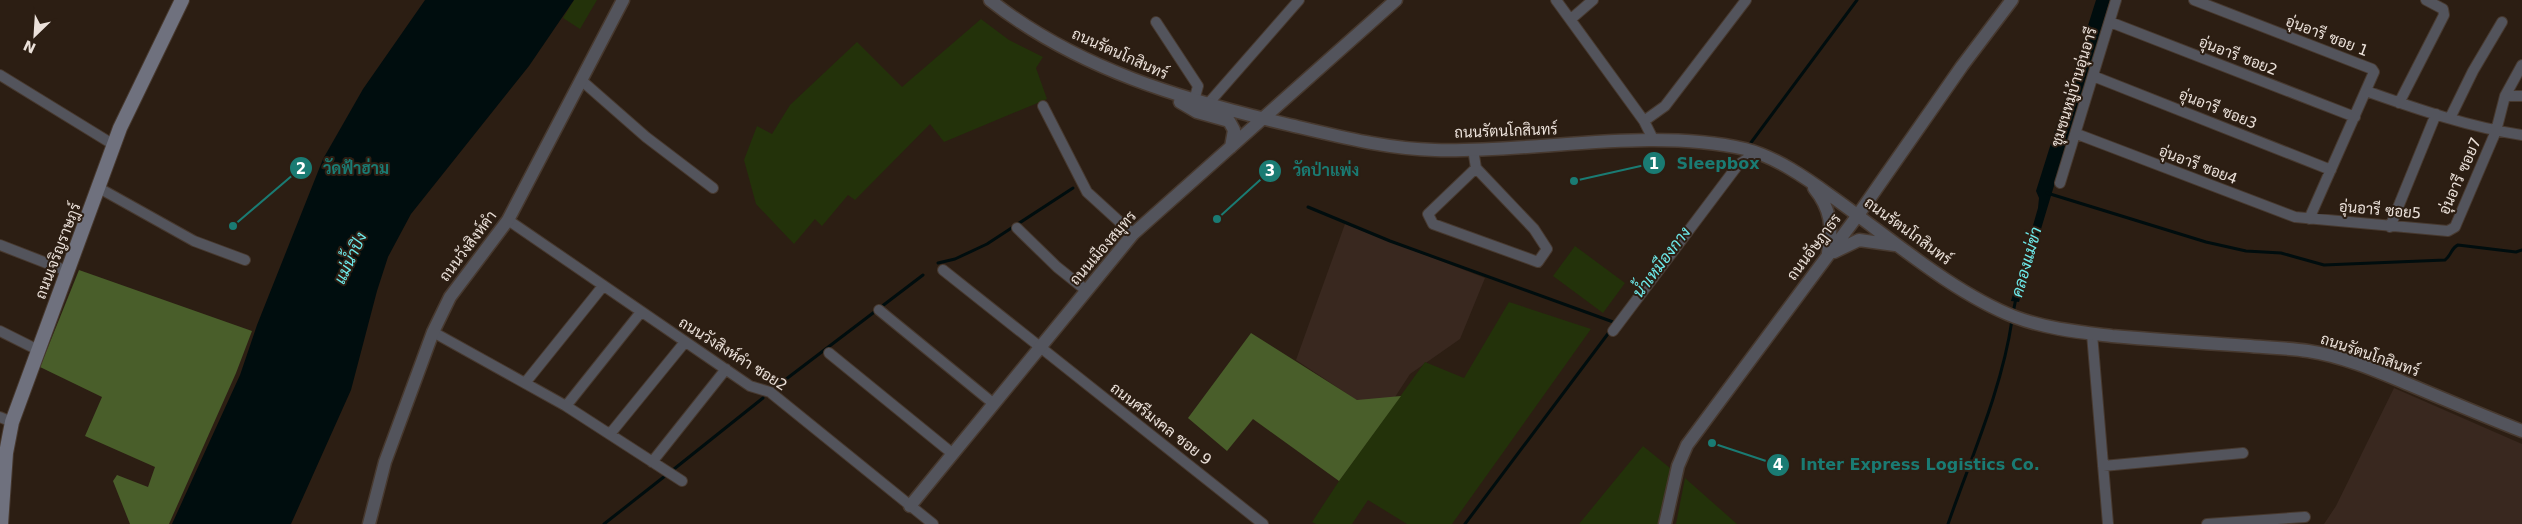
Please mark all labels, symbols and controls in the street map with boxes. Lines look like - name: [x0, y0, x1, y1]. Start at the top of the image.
- north arrow: [10, 10, 60, 60]
- street label: อุ่นอารี ซอย 1: [2282, 11, 2371, 62]
- street label: ถนนรัตนโกสินทร์: [1069, 24, 1171, 83]
- street label: ชุมชนหมู่บ้านอุ่นอารี: [2046, 25, 2103, 149]
- street label: อุ่นอารี ซอย2: [2195, 32, 2280, 81]
- text: N: [21, 37, 38, 57]
- street label: อุ่นอารี ซอย3: [2176, 84, 2260, 135]
- street label: ถนนรัตนโกสินทร์: [1454, 119, 1558, 142]
- street label: อุ่นอารี ซอย7: [2434, 134, 2487, 218]
- street label: อุ่นอารี ซอย4: [2155, 141, 2240, 190]
- callout: Sleepbox: [1642, 148, 1770, 179]
- callout: วัดฟ้าฮ่าม: [288, 153, 399, 184]
- text: Sleepbox: [1677, 154, 1760, 173]
- callout: วัดป่าแพ่ง: [1258, 155, 1369, 186]
- text: 1: [1649, 155, 1659, 173]
- text: วัดฟ้าฮ่าม: [323, 158, 389, 178]
- text: 2: [296, 160, 306, 178]
- text: วัดป่าแพ่ง: [1293, 160, 1359, 180]
- text: 3: [1265, 162, 1275, 180]
- street label: ถนนรัตนโกสินทร์: [1861, 193, 1956, 269]
- street label: อุ่นอารี ซอย5: [2338, 196, 2422, 225]
- street label: ถนนเจริญราษฎร์: [30, 200, 86, 302]
- street label: ถนนวังสิงห์คำ: [435, 207, 500, 285]
- street label: ถนนเมืองสมุทร: [1065, 207, 1142, 290]
- street label: ถนนอัษฎาธร: [1783, 210, 1846, 284]
- water label: น้ำเหมืองกาง: [1625, 220, 1694, 301]
- water label: คลองแม่ข่า: [2006, 224, 2046, 299]
- water label: แม่น้ำปิง: [326, 227, 371, 287]
- street label: ถนนวังสิงห์คำ ซอย2: [675, 312, 791, 395]
- street label: ถนนรัตนโกสินทร์: [2318, 329, 2422, 380]
- street label: ถนนศรีมงคล ซอย 9: [1107, 378, 1216, 469]
- callout: Inter Express Logistics Co.: [1766, 449, 2050, 480]
- text: Inter Express Logistics Co.: [1800, 455, 2040, 474]
- text: 4: [1773, 456, 1783, 474]

